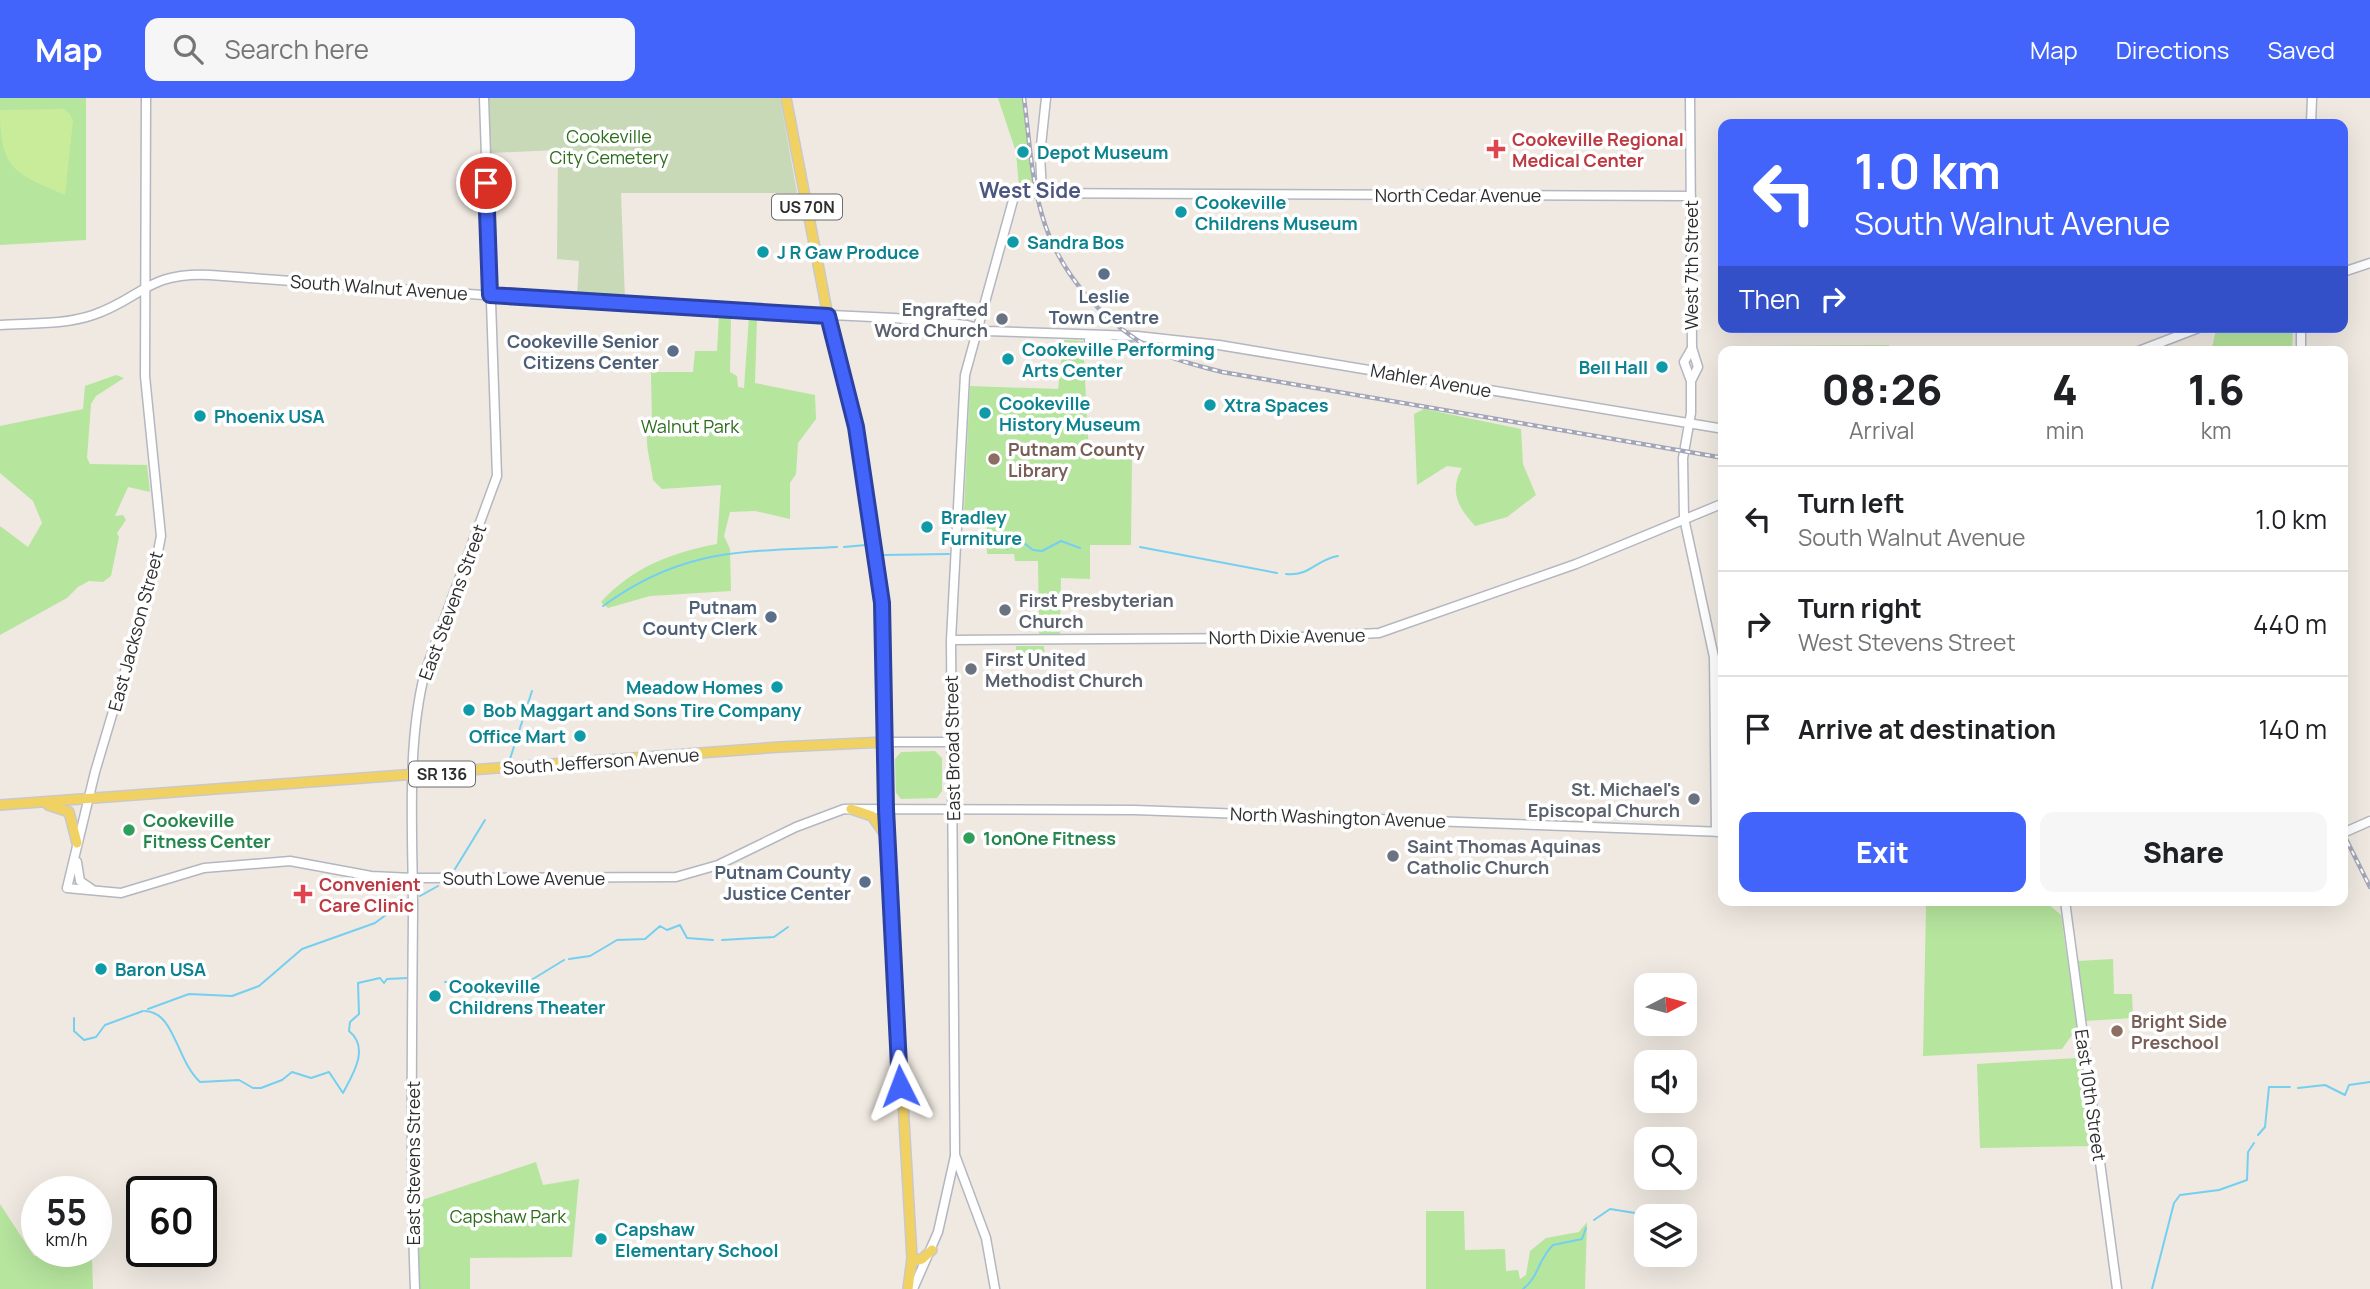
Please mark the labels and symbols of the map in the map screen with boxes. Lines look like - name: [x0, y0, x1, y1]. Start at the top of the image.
- park label: Cookeville City Cemetery: [549, 124, 669, 169]
- place label: Cookeville Regional Medical Center: [1512, 127, 1684, 172]
- marker: Cookeville Regional Medical Center: [1486, 139, 1506, 159]
- place label: Depot Museum: [1037, 140, 1168, 164]
- marker: Depot Museum: [1015, 144, 1031, 160]
- pin: [456, 153, 516, 213]
- district label: West Side: [979, 176, 1081, 204]
- street label: North Cedar Avenue: [1375, 183, 1541, 207]
- place label: Cookeville Childrens Museum: [1195, 190, 1358, 235]
- road number: US 70N: [772, 194, 842, 220]
- street label: West 7th Street: [1679, 200, 1703, 330]
- marker: Cookeville Childrens Museum: [1173, 204, 1189, 220]
- place label: Sandra Bos: [1027, 230, 1125, 254]
- marker: Sandra Bos: [1005, 234, 1021, 250]
- place label: J R Gaw Produce: [777, 240, 919, 264]
- marker: J R Gaw Produce: [755, 244, 771, 260]
- marker: Leslie Town Centre: [1096, 266, 1112, 282]
- street label: South Walnut Avenue: [289, 269, 469, 305]
- place label: Leslie Town Centre: [1049, 284, 1159, 329]
- place label: Engrafted Word Church: [874, 297, 988, 342]
- marker: Engrafted Word Church: [994, 311, 1010, 327]
- place label: Cookeville Senior Citizens Center: [507, 329, 659, 374]
- place label: Cookeville Performing Arts Center: [1022, 337, 1215, 382]
- marker: Cookeville Senior Citizens Center: [665, 343, 681, 359]
- marker: Cookeville Performing Arts Center: [1000, 351, 1016, 367]
- place label: Bell Hall: [1579, 355, 1648, 379]
- street label: Mahler Avenue: [1369, 358, 1493, 402]
- marker: Bell Hall: [1654, 359, 1670, 375]
- place label: Cookeville History Museum: [999, 391, 1140, 436]
- place label: Xtra Spaces: [1224, 393, 1329, 417]
- marker: Xtra Spaces: [1202, 397, 1218, 413]
- place label: Phoenix USA: [214, 404, 325, 428]
- marker: Cookeville History Museum: [977, 405, 993, 421]
- marker: Phoenix USA: [192, 408, 208, 424]
- park label: Walnut Park: [641, 414, 740, 438]
- place label: Putnam County Library: [1008, 437, 1145, 482]
- marker: Putnam County Library: [986, 451, 1002, 467]
- place label: Bradley Furniture: [941, 505, 1022, 550]
- marker: Bradley Furniture: [919, 519, 935, 535]
- street label: East Stevens Street: [413, 521, 491, 683]
- street label: East Jackson Street: [102, 548, 168, 714]
- place label: First Presbyterian Church: [1019, 588, 1174, 633]
- place label: Putnam County Clerk: [643, 595, 758, 640]
- marker: First Presbyterian Church: [997, 602, 1013, 618]
- marker: Putnam County Clerk: [763, 609, 779, 625]
- street label: North Dixie Avenue: [1208, 623, 1366, 649]
- place label: First United Methodist Church: [985, 647, 1143, 692]
- marker: First United Methodist Church: [963, 661, 979, 677]
- place label: Meadow Homes: [626, 675, 763, 699]
- street label: East Broad Street: [939, 675, 965, 821]
- marker: Meadow Homes: [769, 679, 785, 695]
- place label: Bob Maggart and Sons Tire Company: [483, 698, 801, 722]
- marker: Bob Maggart and Sons Tire Company: [461, 702, 477, 718]
- place label: Office Mart: [469, 724, 566, 748]
- marker: Office Mart: [572, 728, 588, 744]
- street label: South Jefferson Avenue: [502, 742, 700, 780]
- road number: SR 136: [409, 762, 475, 786]
- place label: St. Michael's Episcopal Church: [1528, 777, 1680, 822]
- marker: St. Michael's Episcopal Church: [1686, 791, 1702, 807]
- street label: North Washington Avenue: [1230, 801, 1446, 833]
- place label: Cookeville Fitness Center: [143, 808, 271, 853]
- marker: Cookeville Fitness Center: [121, 822, 137, 838]
- place label: 1onOne Fitness: [983, 826, 1116, 850]
- marker: 1onOne Fitness: [961, 830, 977, 846]
- place label: Saint Thomas Aquinas Catholic Church: [1407, 834, 1601, 879]
- marker: Saint Thomas Aquinas Catholic Church: [1385, 848, 1401, 864]
- place label: Putnam County Justice Center: [715, 860, 851, 905]
- street label: South Lowe Avenue: [443, 866, 605, 890]
- place label: Convenient Care Clinic: [319, 872, 421, 917]
- marker: Putnam County Justice Center: [857, 874, 873, 890]
- marker: Convenient Care Clinic: [293, 884, 313, 904]
- place label: Baron USA: [115, 957, 206, 981]
- marker: Baron USA: [93, 961, 109, 977]
- north arrow: [1634, 973, 1698, 1036]
- place label: Cookeville Childrens Theater: [449, 974, 605, 1019]
- marker: Cookeville Childrens Theater: [427, 988, 443, 1004]
- place label: Bright Side Preschool: [2131, 1009, 2227, 1054]
- marker: Bright Side Preschool: [2109, 1023, 2125, 1039]
- street label: East 10th Street: [2070, 1028, 2112, 1162]
- position arrow: [863, 1049, 937, 1123]
- street label: East Stevens Street: [401, 1081, 425, 1245]
- speed limit sign: 60: [126, 1176, 217, 1267]
- park label: Capshaw Park: [450, 1204, 567, 1228]
- place label: Capshaw Elementary School: [615, 1217, 778, 1262]
- marker: Capshaw Elementary School: [593, 1231, 609, 1247]

